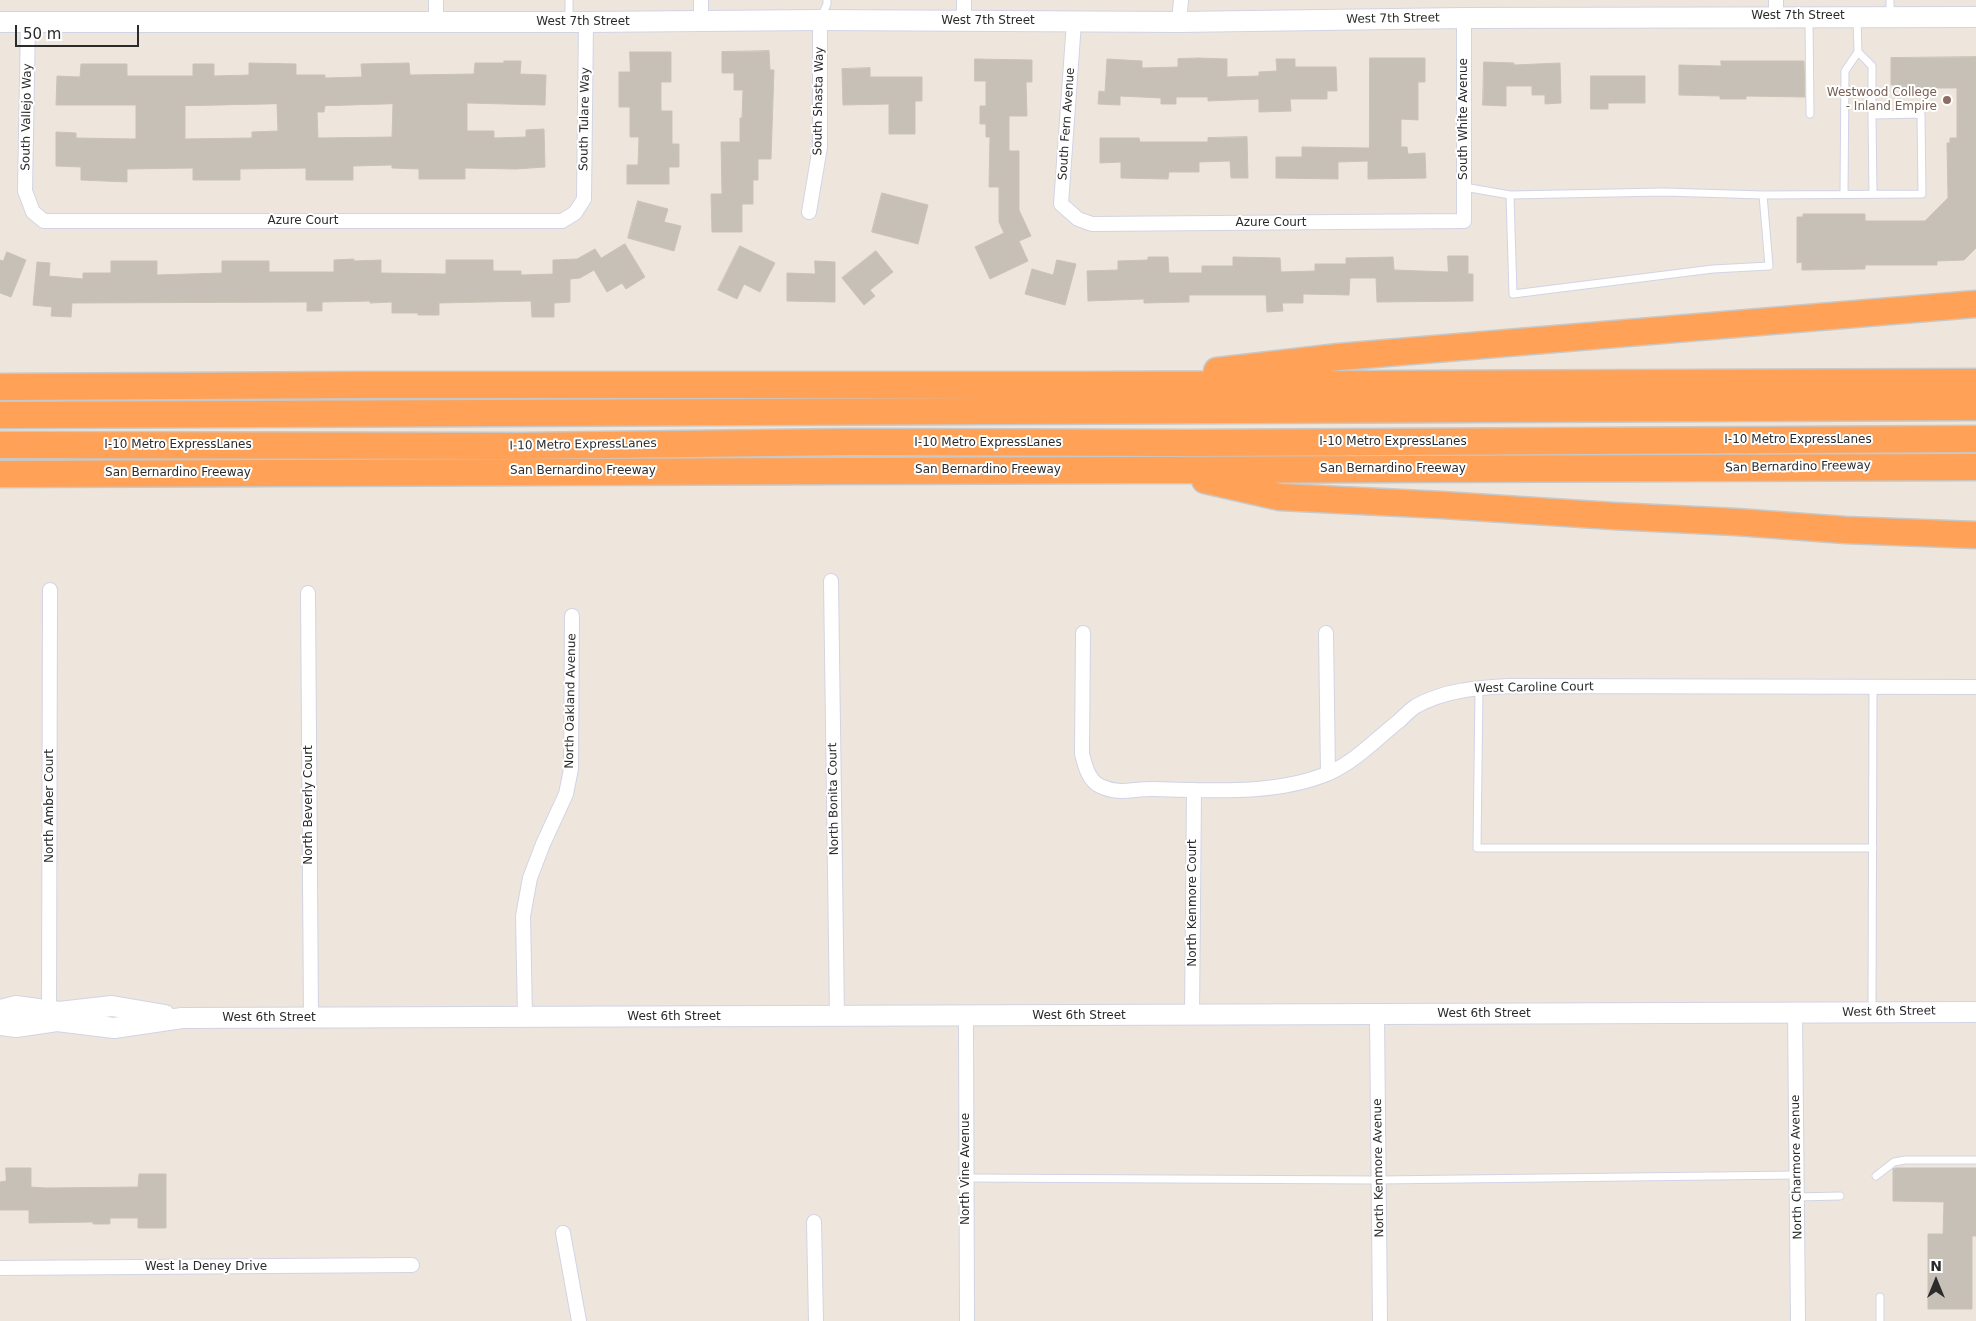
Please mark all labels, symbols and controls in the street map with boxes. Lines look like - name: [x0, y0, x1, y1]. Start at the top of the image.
- street label: West 7th Street: [1751, 9, 1845, 23]
- street label: West 7th Street: [1346, 11, 1440, 27]
- street label: West 7th Street: [941, 14, 1035, 28]
- scale bar: [18, 15, 141, 47]
- street label: West 7th Street: [536, 15, 630, 29]
- text: 50 m: [23, 25, 61, 43]
- street label: South Shasta Way: [811, 46, 827, 156]
- street label: South White Avenue: [1457, 58, 1471, 180]
- street label: South Vallejo Way: [19, 63, 35, 171]
- street label: South Tulare Way: [577, 67, 593, 171]
- street label: South Fern Avenue: [1056, 67, 1078, 181]
- place label: Westwood College - Inland Empire: [1827, 86, 1937, 114]
- marker: Westwood College - Inland Empire: [1941, 94, 1953, 106]
- street label: Azure Court: [268, 214, 338, 228]
- street label: Azure Court: [1236, 216, 1306, 230]
- street label: I-10 Metro ExpressLanes: [1724, 433, 1872, 447]
- street label: I-10 Metro ExpressLanes: [1319, 435, 1467, 449]
- street label: I-10 Metro ExpressLanes: [914, 436, 1062, 450]
- street label: I-10 Metro ExpressLanes: [509, 437, 657, 453]
- street label: I-10 Metro ExpressLanes: [104, 438, 252, 452]
- street label: San Bernardino Freeway: [1725, 459, 1871, 475]
- street label: San Bernardino Freeway: [1320, 462, 1466, 476]
- street label: San Bernardino Freeway: [915, 463, 1061, 477]
- street label: San Bernardino Freeway: [510, 464, 656, 478]
- street label: San Bernardino Freeway: [105, 466, 251, 480]
- street label: North Oakland Avenue: [563, 633, 579, 769]
- street label: West Caroline Court: [1474, 680, 1594, 696]
- street label: North Bonita Court: [826, 743, 842, 855]
- street label: North Beverly Court: [302, 745, 316, 865]
- street label: North Amber Court: [43, 749, 57, 863]
- street label: North Kenmore Court: [1186, 839, 1200, 967]
- street label: West 6th Street: [1842, 1004, 1936, 1020]
- street label: West 6th Street: [1437, 1007, 1531, 1021]
- street label: West 6th Street: [1032, 1009, 1126, 1023]
- street label: West 6th Street: [627, 1010, 721, 1024]
- street label: West 6th Street: [222, 1011, 316, 1025]
- street label: North Charmore Avenue: [1789, 1094, 1805, 1240]
- street label: North Kenmore Avenue: [1371, 1098, 1387, 1238]
- street label: North Vine Avenue: [959, 1113, 973, 1225]
- north arrow: [1911, 1256, 1961, 1306]
- text: N: [1930, 1258, 1942, 1274]
- street label: West la Deney Drive: [145, 1260, 267, 1274]

